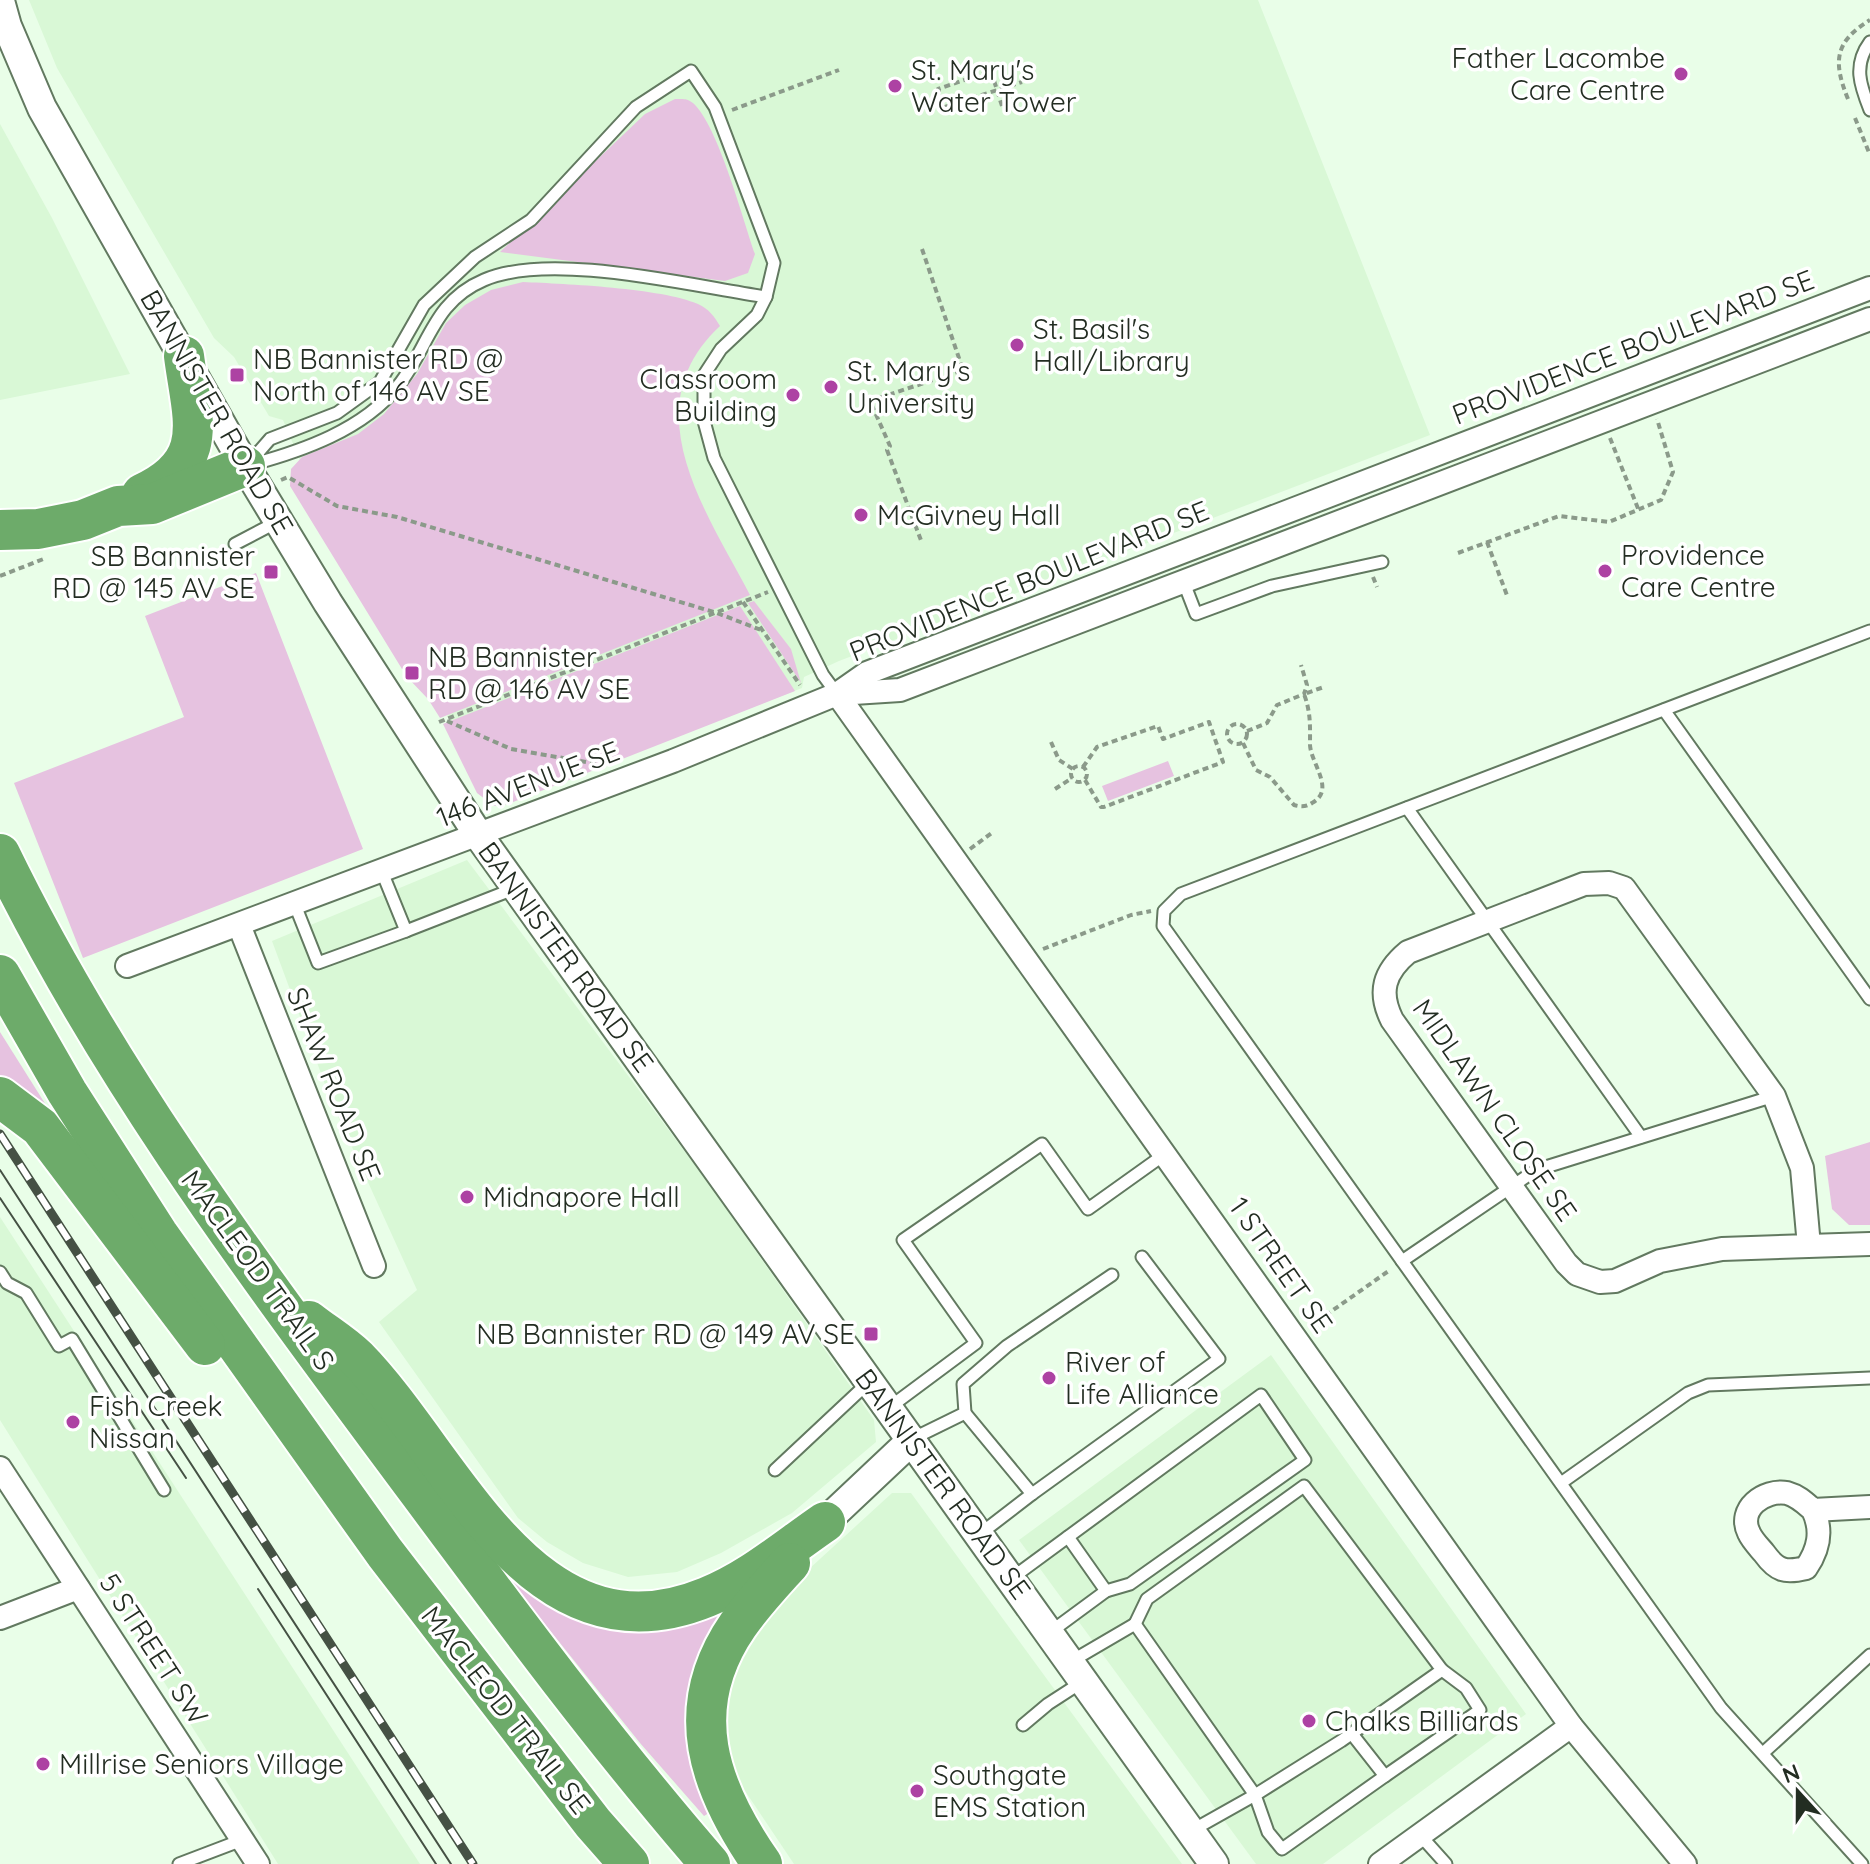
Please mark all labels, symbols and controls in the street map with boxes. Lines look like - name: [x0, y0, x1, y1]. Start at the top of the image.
- place label: Father Lacombe Care Centre: [1451, 40, 1665, 107]
- place label: St. Mary's Water Tower: [911, 52, 1077, 119]
- marker: Father Lacombe Care Centre: [1672, 65, 1690, 83]
- marker: St. Mary's Water Tower: [886, 77, 904, 95]
- street label: PROVIDENCE BOULEVARD SE: [1447, 261, 1819, 432]
- street label: BANNISTER ROAD SE: [133, 283, 302, 540]
- place label: St. Basil's Hall/Library: [1033, 311, 1190, 378]
- marker: St. Basil's Hall/Library: [1008, 336, 1026, 354]
- place label: NB Bannister RD @ North of 146 AV SE: [253, 341, 503, 408]
- place label: St. Mary's University: [847, 353, 975, 420]
- place label: Classroom Building: [640, 361, 777, 428]
- marker: NB Bannister RD @ North of 146 AV SE: [228, 366, 246, 384]
- marker: St. Mary's University: [822, 378, 840, 396]
- marker: Classroom Building: [784, 386, 802, 404]
- street label: PROVIDENCE BOULEVARD SE: [844, 492, 1214, 669]
- place label: McGivney Hall: [877, 497, 1060, 532]
- marker: McGivney Hall: [852, 506, 870, 524]
- place label: Providence Care Centre: [1621, 537, 1776, 604]
- place label: SB Bannister RD @ 145 AV SE: [52, 538, 255, 605]
- marker: Providence Care Centre: [1596, 562, 1614, 580]
- marker: SB Bannister RD @ 145 AV SE: [262, 563, 280, 581]
- place label: NB Bannister RD @ 146 AV SE: [428, 639, 630, 706]
- marker: NB Bannister RD @ 146 AV SE: [403, 664, 421, 682]
- street label: 146 AVENUE SE: [431, 733, 624, 834]
- street label: BANNISTER ROAD SE: [471, 835, 662, 1079]
- street label: SHAW ROAD SE: [280, 982, 389, 1186]
- street label: MIDLAWN CLOSE SE: [1406, 992, 1585, 1227]
- street label: MACLEOD TRAIL S: [174, 1163, 343, 1376]
- place label: Midnapore Hall: [483, 1179, 680, 1214]
- marker: Midnapore Hall: [458, 1188, 476, 1206]
- street label: 1 STREET SE: [1222, 1190, 1341, 1339]
- place label: NB Bannister RD @ 149 AV SE: [476, 1316, 855, 1351]
- marker: NB Bannister RD @ 149 AV SE: [862, 1325, 880, 1343]
- place label: River of Life Alliance: [1065, 1344, 1219, 1411]
- street label: BANNISTER ROAD SE: [848, 1362, 1039, 1606]
- marker: River of Life Alliance: [1040, 1369, 1058, 1387]
- place label: Fish Creek Nissan: [89, 1388, 223, 1455]
- marker: Fish Creek Nissan: [64, 1413, 82, 1431]
- street label: 5 STREET SW: [93, 1566, 216, 1731]
- street label: MACLEOD TRAIL SE: [414, 1599, 599, 1821]
- place label: Chalks Billiards: [1325, 1703, 1519, 1738]
- marker: Chalks Billiards: [1300, 1712, 1318, 1730]
- place label: Millrise Seniors Village: [59, 1746, 344, 1781]
- north arrow: [1758, 1752, 1838, 1832]
- marker: Millrise Seniors Village: [34, 1755, 52, 1773]
- place label: Southgate EMS Station: [933, 1757, 1086, 1824]
- text: N: [1778, 1757, 1803, 1789]
- marker: Southgate EMS Station: [908, 1782, 926, 1800]

